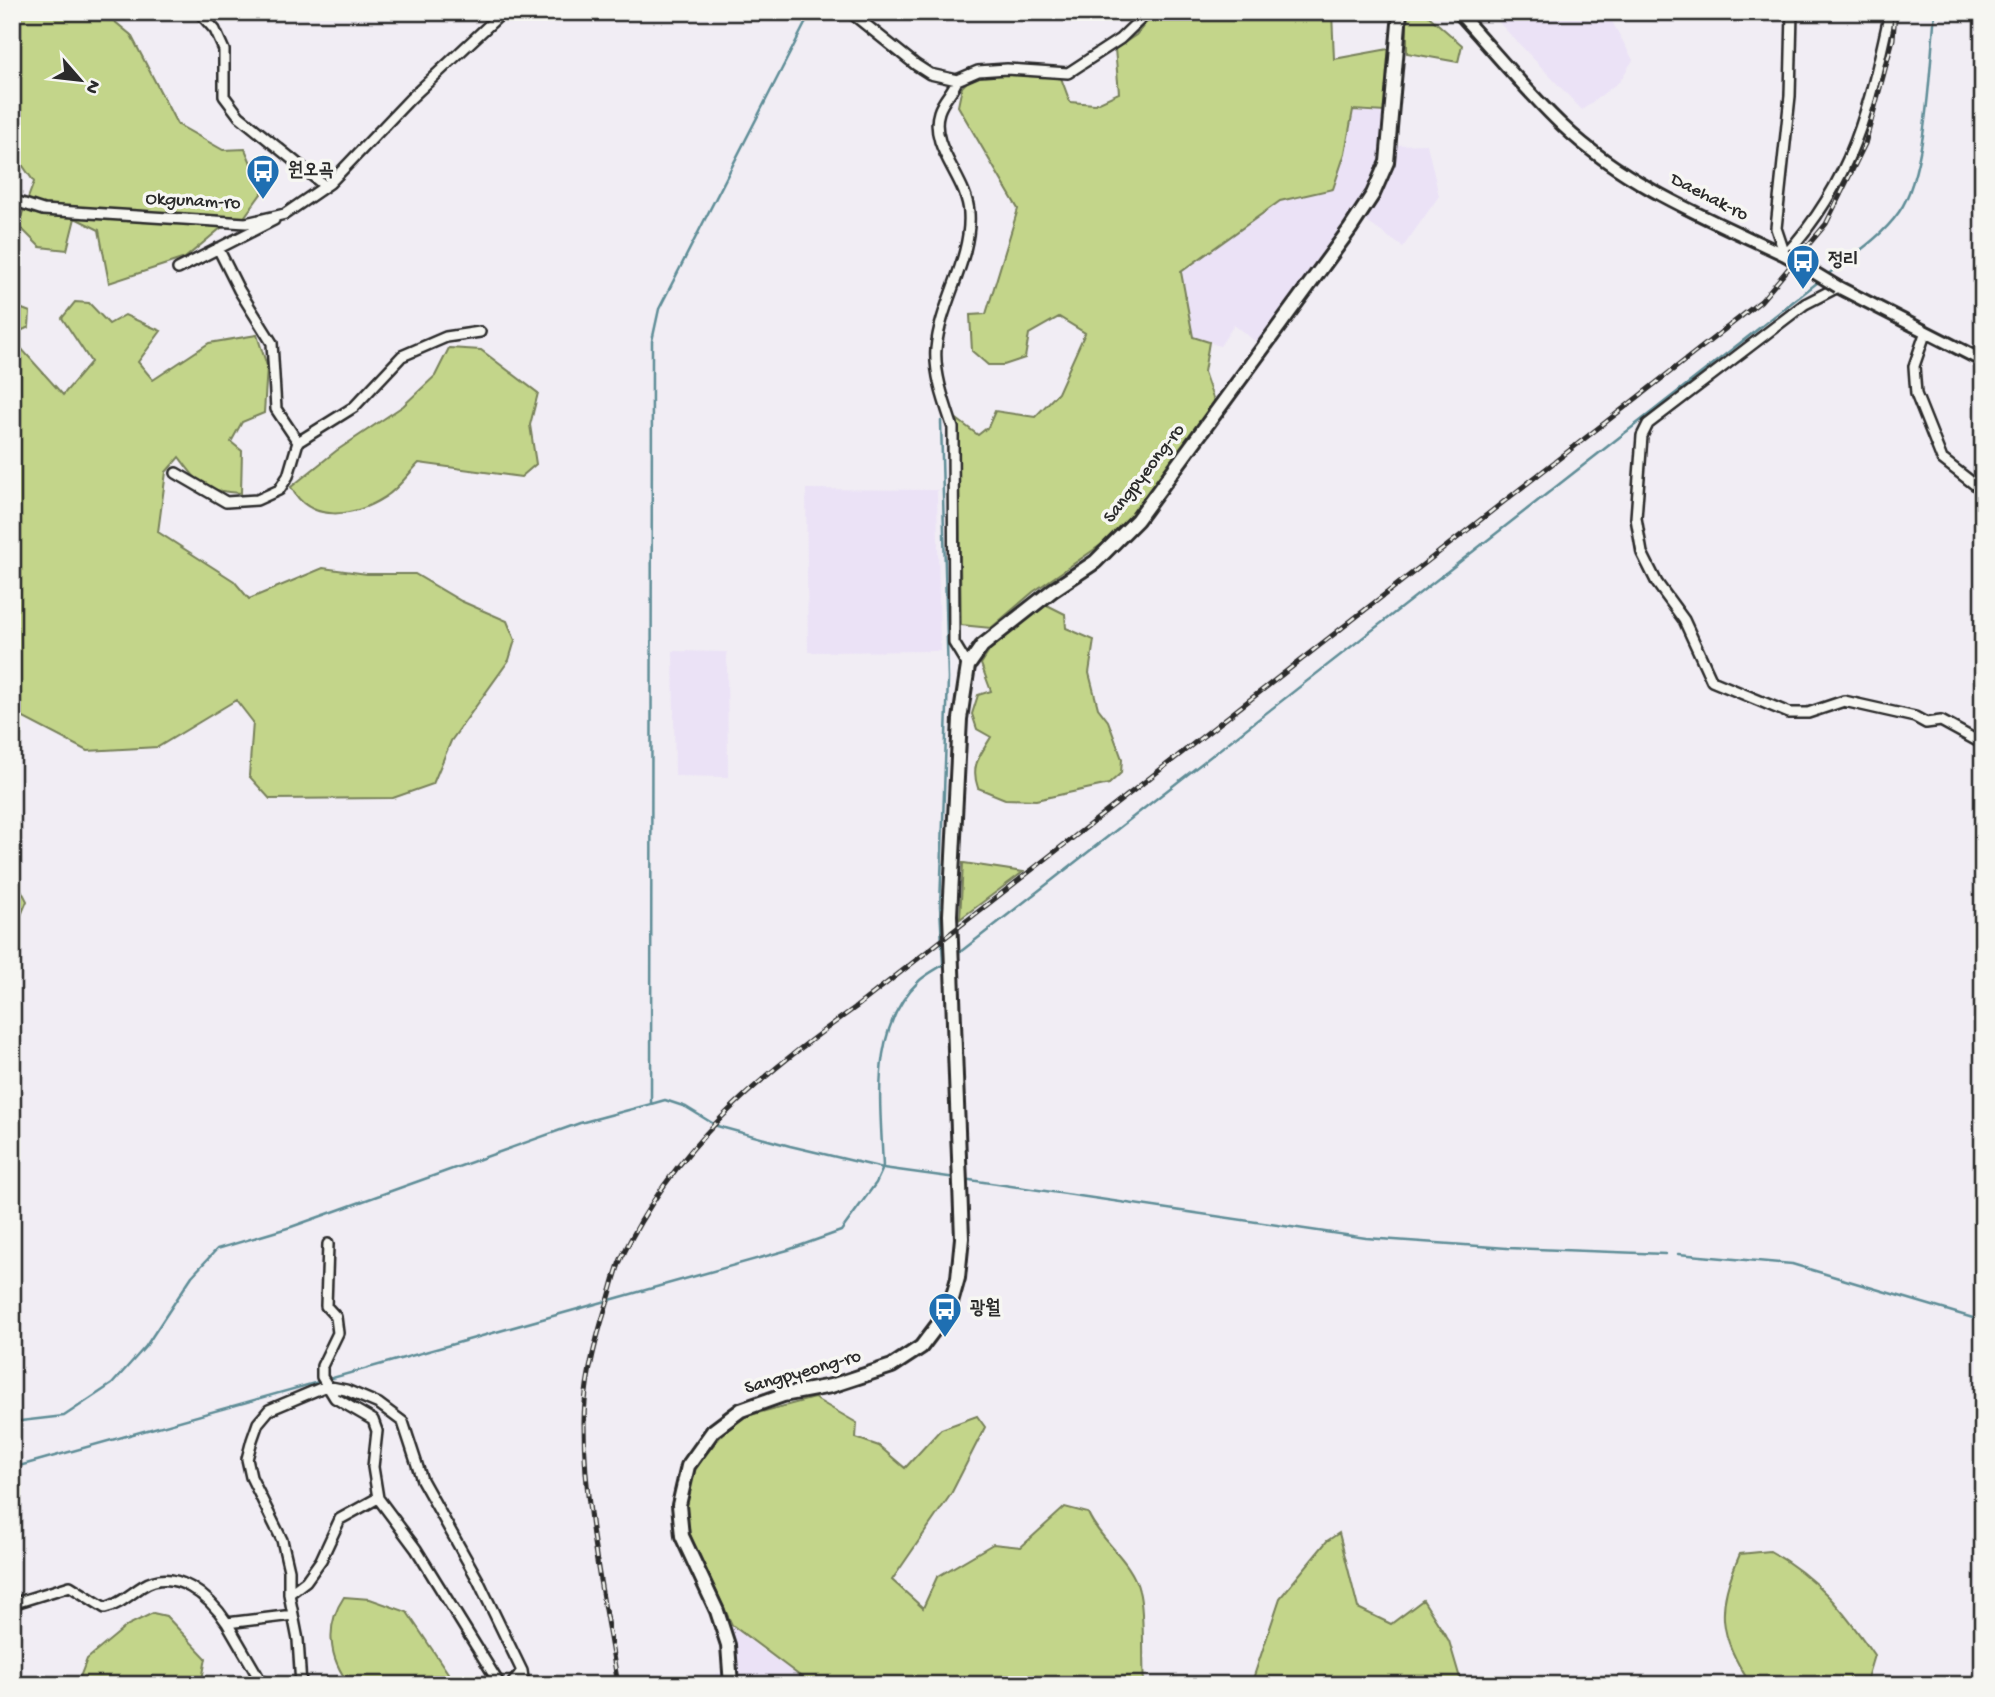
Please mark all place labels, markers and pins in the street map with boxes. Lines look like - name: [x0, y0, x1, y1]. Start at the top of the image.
- bus stop icon: 원오곡: [244, 152, 282, 201]
- place label: 원오곡: [288, 160, 334, 183]
- bus stop icon: 정리: [1784, 242, 1822, 291]
- place label: 정리: [1828, 250, 1859, 273]
- bus stop icon: 광월: [926, 1290, 964, 1339]
- place label: 광월: [970, 1297, 1001, 1321]

